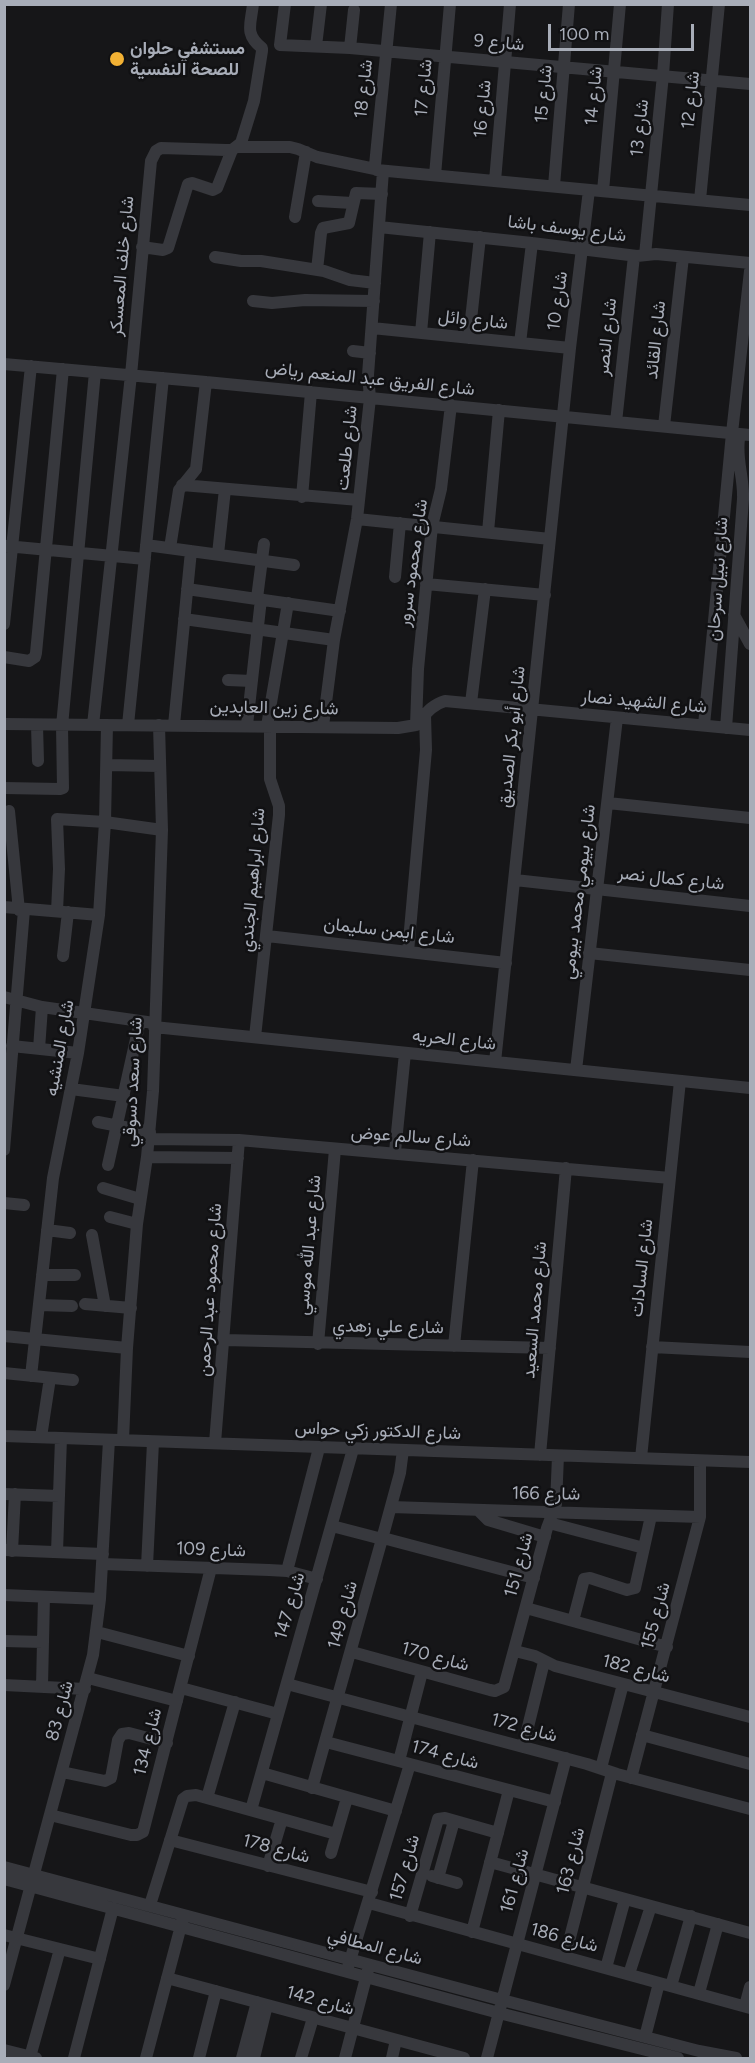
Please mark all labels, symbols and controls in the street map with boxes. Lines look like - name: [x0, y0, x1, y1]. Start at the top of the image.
- scale bar: [551, 12, 696, 50]
- text: 100 m: [559, 23, 609, 45]
- street label: شارع 9: [473, 30, 525, 56]
- place label: مستشفي حلوان للصحة النفسية: [130, 38, 245, 80]
- marker: مستشفي حلوان للصحة النفسية: [108, 50, 126, 68]
- street label: شارع 18: [350, 58, 378, 120]
- street label: شارع 17: [411, 58, 437, 118]
- street label: شارع 15: [531, 64, 557, 124]
- street label: شارع 14: [581, 66, 607, 126]
- street label: شارع 12: [677, 70, 705, 130]
- street label: شارع 16: [470, 79, 496, 139]
- street label: شارع 13: [626, 98, 654, 158]
- street label: شارع خلف المعسكر: [105, 195, 139, 337]
- street label: شارع يوسف باشا: [506, 211, 628, 247]
- street label: شارع 10: [543, 270, 573, 332]
- street label: شارع النصر: [592, 297, 622, 377]
- street label: شارع القائد: [641, 300, 671, 380]
- street label: شارع وائل: [437, 306, 509, 334]
- street label: شارع الفريق عبد المنعم رياض: [264, 357, 476, 401]
- street label: شارع طلعت: [332, 405, 362, 491]
- street label: شارع محمود سرور: [393, 498, 433, 628]
- street label: شارع نبيل سرحان: [703, 516, 733, 642]
- street label: شارع أبو بكر الصديق: [494, 665, 530, 809]
- street label: شارع الشهيد نصار: [580, 686, 708, 718]
- street label: شارع زين العابدين: [209, 696, 339, 720]
- street label: شارع بيومي محمد بيومي: [558, 803, 600, 981]
- street label: شارع ابراهيم الجندي: [236, 807, 270, 953]
- street label: شارع كمال نصر: [617, 863, 725, 895]
- street label: شارع ايمن سليمان: [322, 913, 456, 949]
- street label: شارع المنشيه: [41, 998, 79, 1098]
- street label: شارع سعد دسوقي: [119, 1017, 147, 1147]
- street label: شارع الحريه: [411, 1025, 497, 1055]
- street label: شارع سالم عوض: [350, 1122, 472, 1152]
- street label: شارع عبد الله موسي: [292, 1174, 326, 1316]
- street label: شارع محمود عبد الرحمن: [193, 1203, 227, 1377]
- street label: شارع السادات: [626, 1218, 658, 1318]
- street label: شارع محمد السعيد: [518, 1240, 552, 1380]
- street label: شارع علي زهدي: [332, 1315, 444, 1339]
- street label: شارع الدكتور زكي حواس: [294, 1417, 462, 1445]
- street label: شارع 166: [512, 1483, 580, 1505]
- street label: شارع 151: [500, 1530, 538, 1600]
- street label: شارع 109: [176, 1538, 246, 1562]
- street label: شارع 147: [270, 1570, 310, 1642]
- street label: شارع 149: [324, 1579, 362, 1651]
- street label: شارع 155: [637, 1580, 675, 1652]
- street label: شارع 170: [399, 1638, 471, 1676]
- street label: شارع 182: [600, 1650, 672, 1688]
- street label: شارع 83: [42, 1679, 78, 1743]
- street label: شارع 134: [129, 1706, 167, 1778]
- street label: شارع 172: [488, 1709, 560, 1747]
- street label: شارع 174: [409, 1736, 481, 1774]
- street label: شارع 163: [552, 1825, 590, 1897]
- street label: شارع 178: [240, 1830, 312, 1868]
- street label: شارع 157: [385, 1832, 425, 1904]
- street label: شارع 161: [496, 1846, 534, 1916]
- street label: شارع 186: [528, 1919, 600, 1957]
- street label: شارع المطافي: [325, 1924, 425, 1970]
- street label: شارع 142: [284, 1982, 356, 2020]

